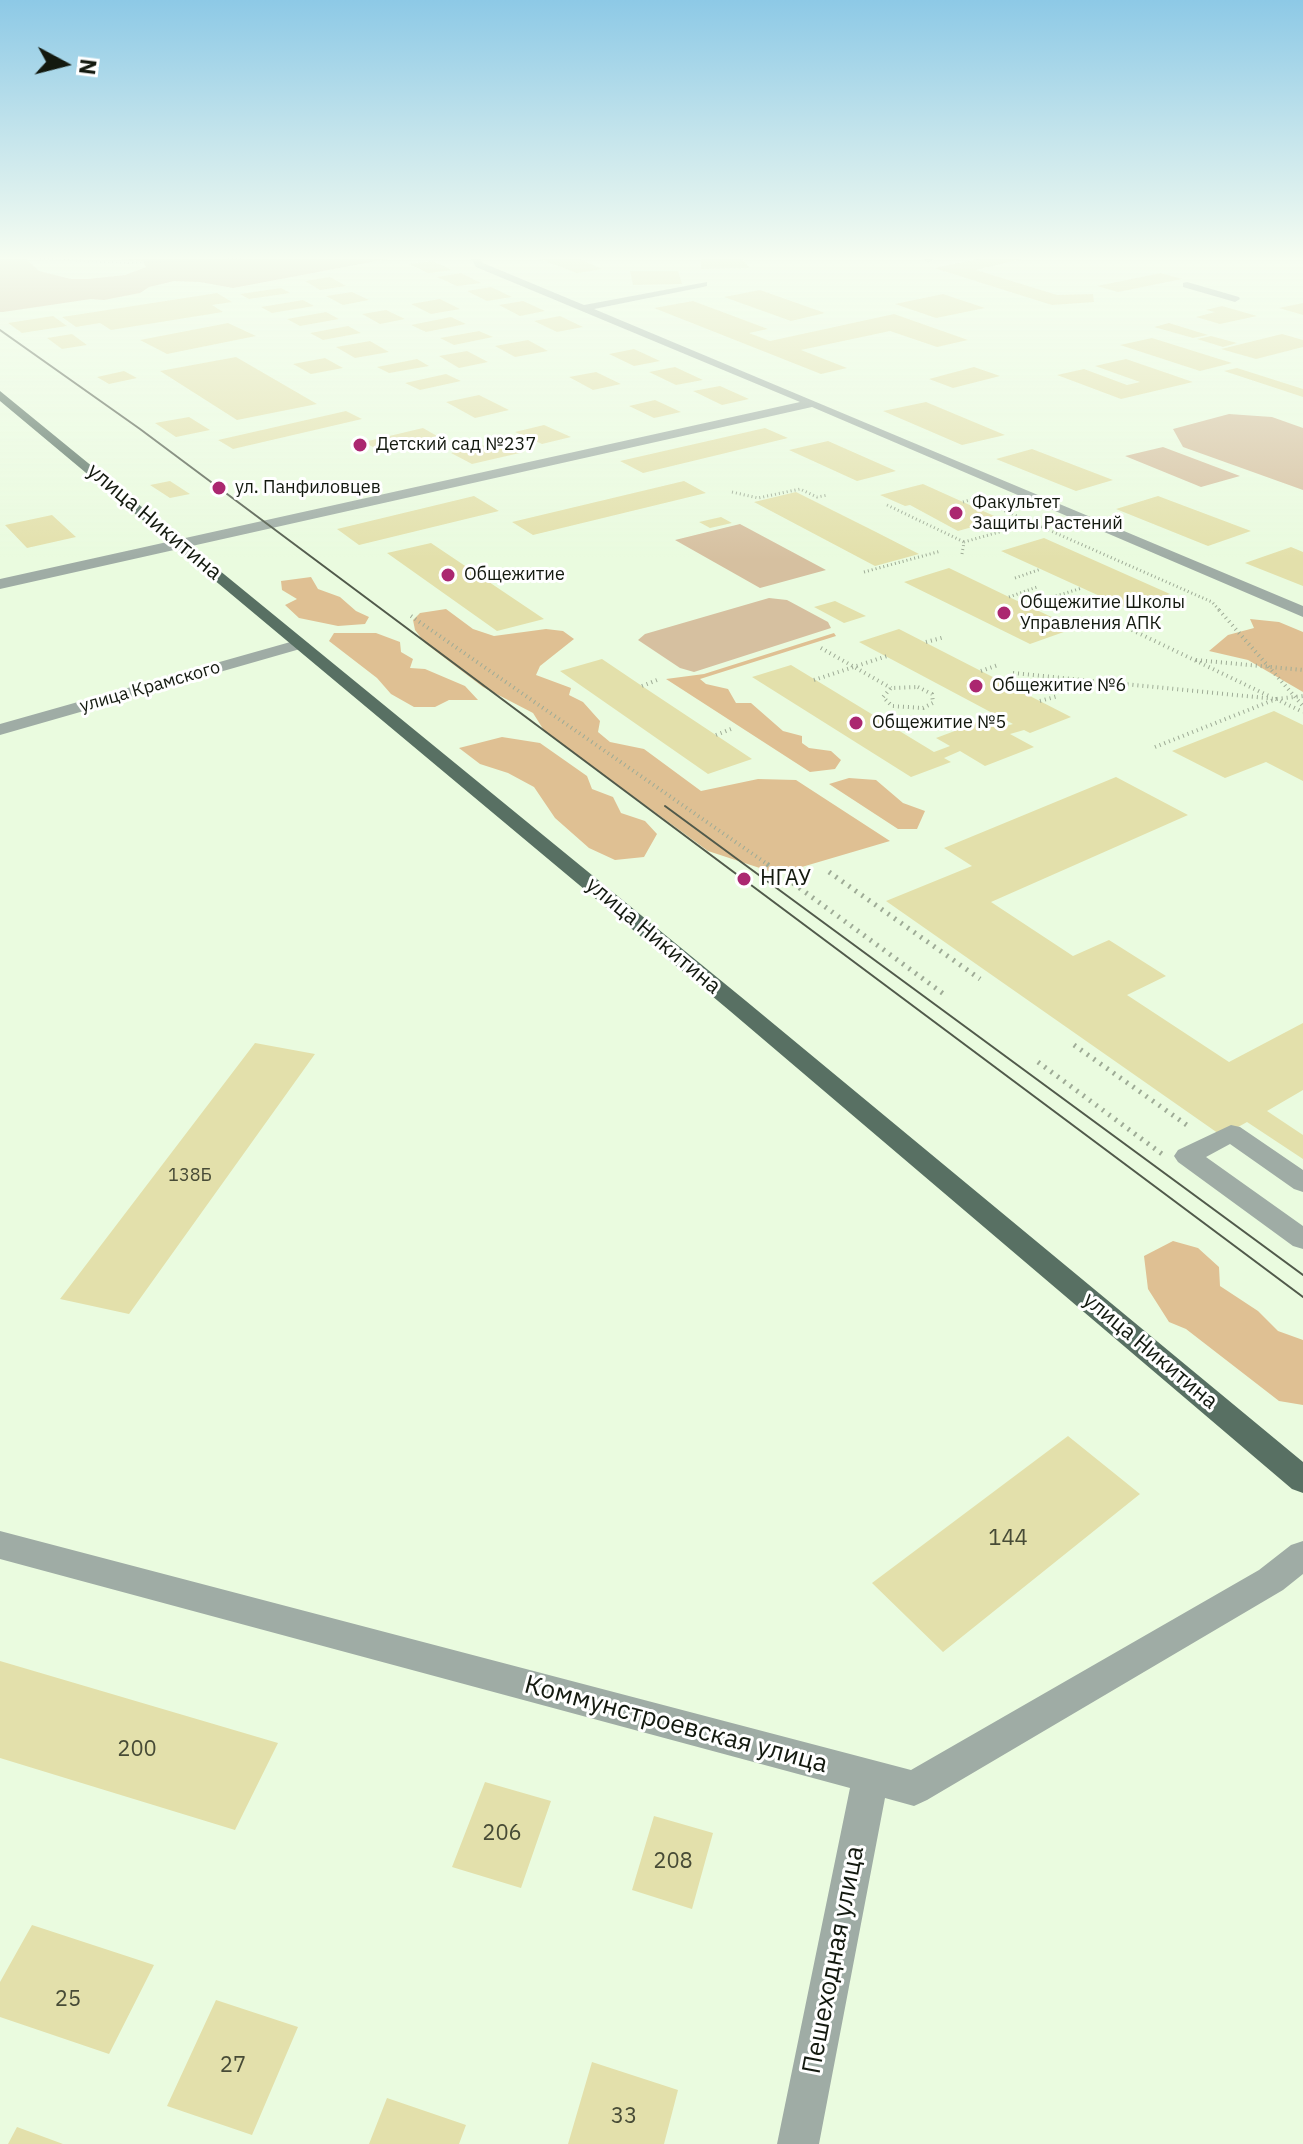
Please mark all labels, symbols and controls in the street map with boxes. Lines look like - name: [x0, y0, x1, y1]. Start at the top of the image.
- north arrow: [24, 24, 104, 104]
- text: N: [73, 57, 104, 77]
- place label: Детский сад №237: [376, 434, 536, 456]
- marker: Детский сад №237: [351, 436, 369, 454]
- street label: улица Никитина: [81, 458, 227, 586]
- place label: ул. Панфиловцев: [235, 477, 381, 499]
- marker: ул. Панфиловцев: [210, 479, 228, 497]
- place label: Факультет Защиты Растений: [972, 492, 1123, 534]
- marker: Факультет Защиты Растений: [947, 504, 965, 522]
- place label: Общежитие: [464, 564, 565, 586]
- marker: Общежитие: [439, 566, 457, 584]
- place label: Общежитие Школы Управления АПК: [1020, 592, 1185, 634]
- marker: Общежитие Школы Управления АПК: [995, 604, 1013, 622]
- street label: улица Крамского: [77, 657, 223, 717]
- place label: Общежитие №6: [992, 675, 1126, 697]
- marker: Общежитие №6: [967, 677, 985, 695]
- place label: Общежитие №5: [872, 712, 1006, 734]
- marker: Общежитие №5: [847, 714, 865, 732]
- place label: НГАУ: [760, 866, 811, 892]
- marker: НГАУ: [735, 870, 753, 888]
- street label: улица Никитина: [580, 872, 726, 1000]
- house number: 138Б: [168, 1165, 212, 1187]
- street label: улица Никитина: [1077, 1287, 1223, 1415]
- house number: 144: [988, 1526, 1028, 1552]
- street label: Коммунстроевская улица: [521, 1669, 831, 1781]
- house number: 200: [117, 1737, 157, 1763]
- house number: 206: [482, 1821, 522, 1847]
- street label: Пешеходная улица: [797, 1844, 871, 2076]
- house number: 208: [653, 1849, 693, 1875]
- house number: 25: [55, 1987, 81, 2013]
- house number: 27: [220, 2053, 246, 2079]
- house number: 33: [611, 2104, 637, 2130]

